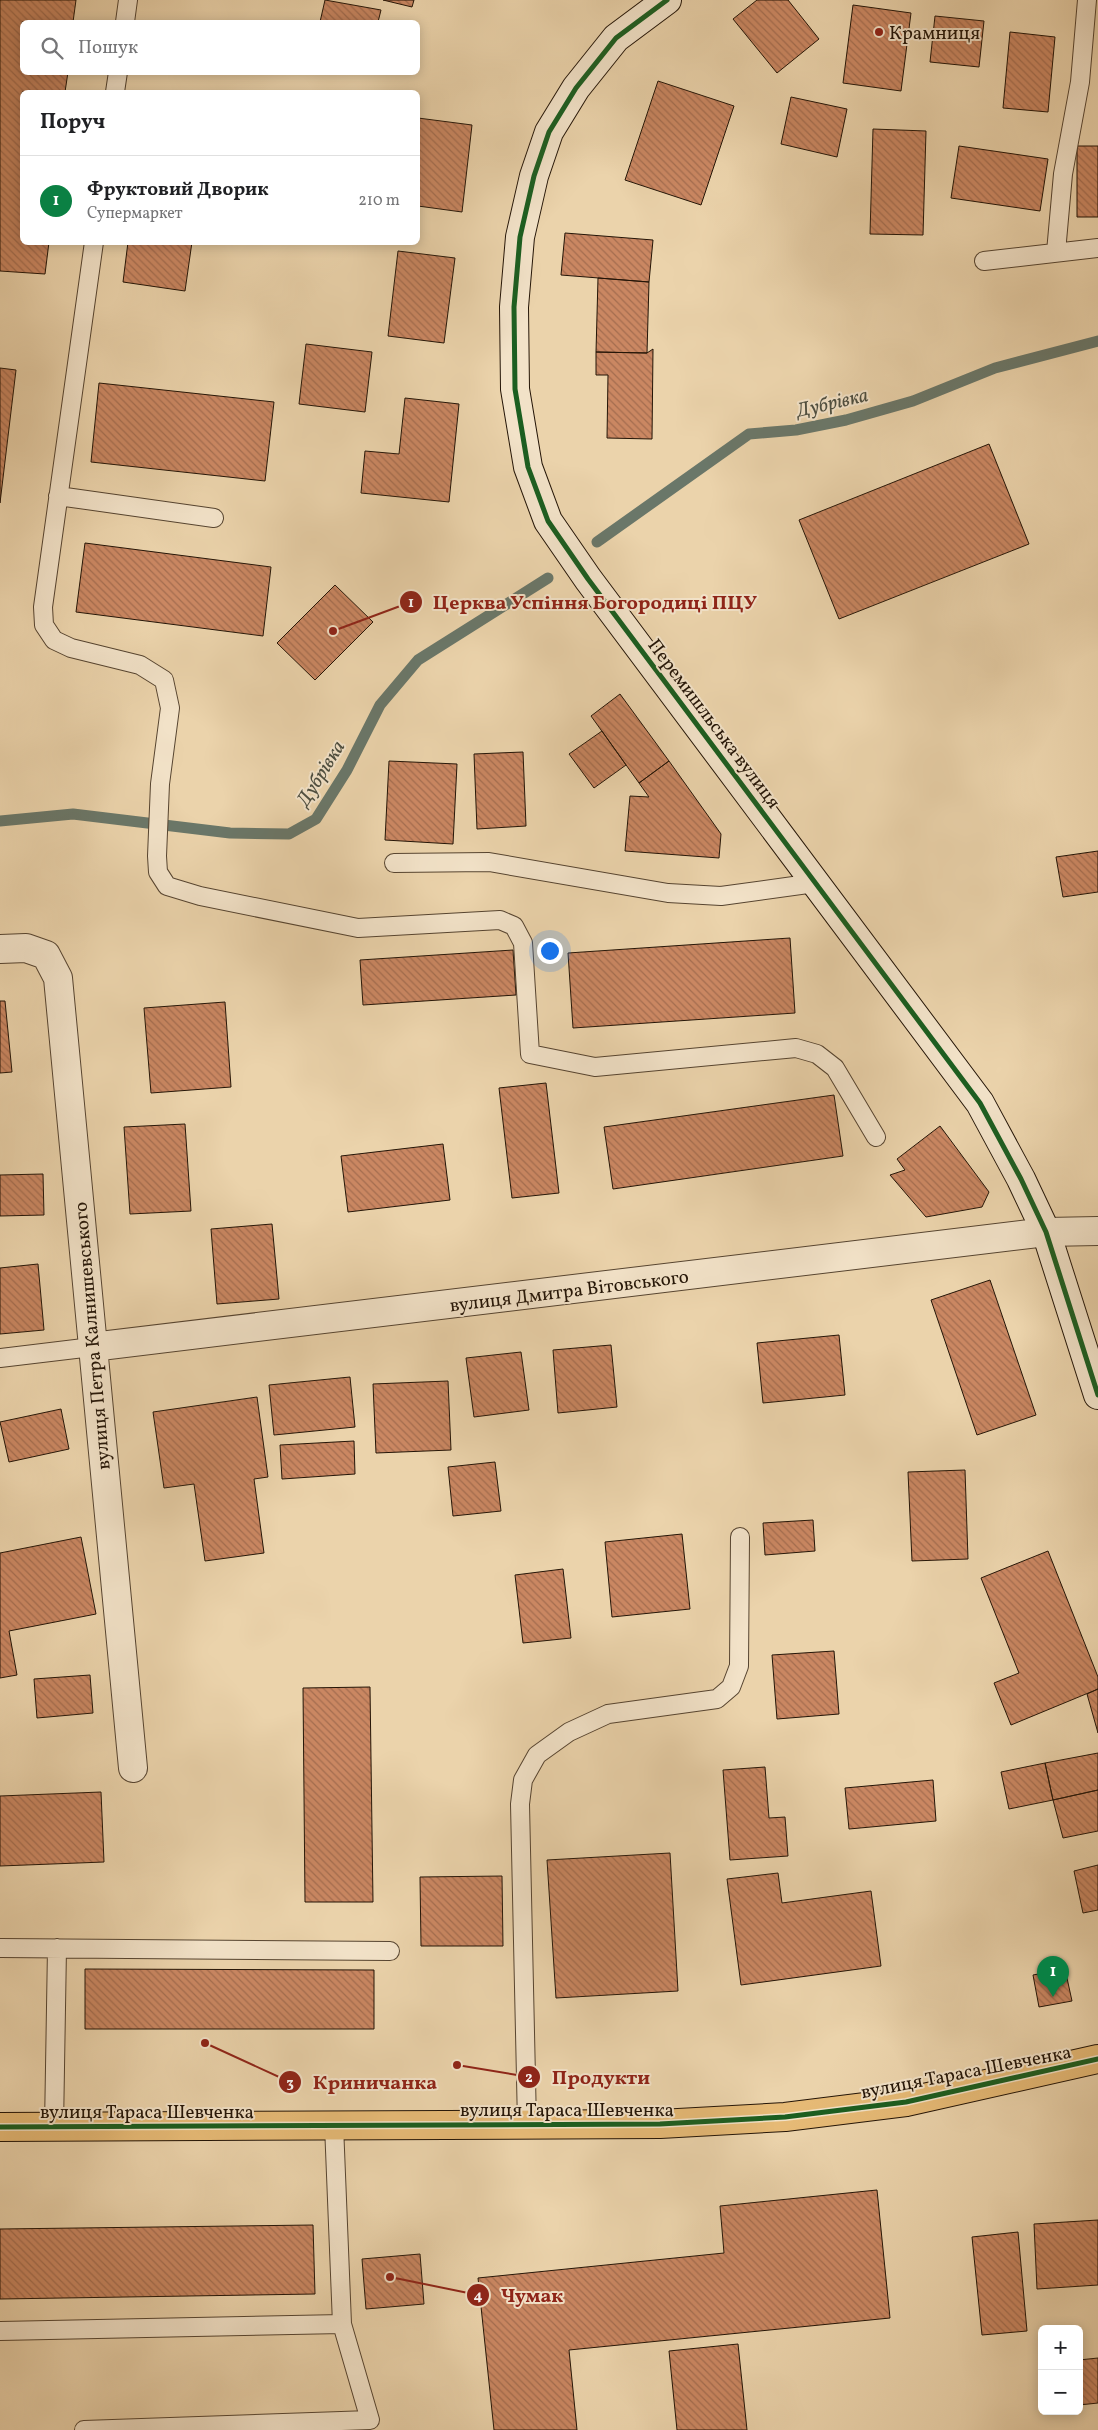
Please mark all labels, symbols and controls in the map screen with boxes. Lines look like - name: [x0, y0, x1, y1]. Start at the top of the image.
- search box: [20, 20, 420, 75]
- place label: Крамниця: [889, 21, 980, 47]
- marker: Крамниця: [873, 26, 885, 38]
- icon: search: [38, 34, 66, 62]
- text: Пошук: [78, 35, 138, 61]
- text: Поруч: [40, 108, 105, 137]
- text: Фруктовий Дворик: [87, 177, 269, 203]
- text: 1: [53, 190, 59, 212]
- text: 210 m: [358, 190, 400, 212]
- text: Супермаркет: [87, 203, 183, 225]
- water label: Дубрівка: [792, 382, 871, 426]
- callout: Церква Успіння Богородиці ПЦУ: [398, 584, 768, 619]
- text: Церква Успіння Богородиці ПЦУ: [433, 590, 758, 618]
- text: 1: [408, 593, 414, 614]
- street label: Перемишльська вулиця: [641, 634, 786, 814]
- water label: Дубрівка: [289, 736, 353, 814]
- your location: [537, 938, 563, 964]
- street label: вулиця Петра Калнишевського: [68, 1201, 118, 1471]
- street label: вулиця Дмитра Вітовського: [448, 1264, 690, 1320]
- pin: 1: [1037, 1956, 1069, 1997]
- street label: вулиця Тараса Шевченка: [859, 2040, 1074, 2106]
- callout: Продукти: [517, 2059, 660, 2094]
- callout: Криничанка: [278, 2064, 447, 2099]
- text: Продукти: [552, 2065, 650, 2093]
- text: 2: [525, 2068, 533, 2089]
- text: Криничанка: [313, 2070, 437, 2098]
- text: 3: [286, 2073, 294, 2094]
- street label: вулиця Тараса Шевченка: [460, 2098, 674, 2124]
- street label: вулиця Тараса Шевченка: [40, 2100, 254, 2126]
- callout: Чумак: [466, 2277, 573, 2312]
- text: Чумак: [501, 2283, 563, 2311]
- text: 4: [473, 2286, 483, 2307]
- map controls: [1038, 2325, 1083, 2415]
- button: +: [1038, 2325, 1083, 2370]
- button: −: [1038, 2370, 1083, 2415]

